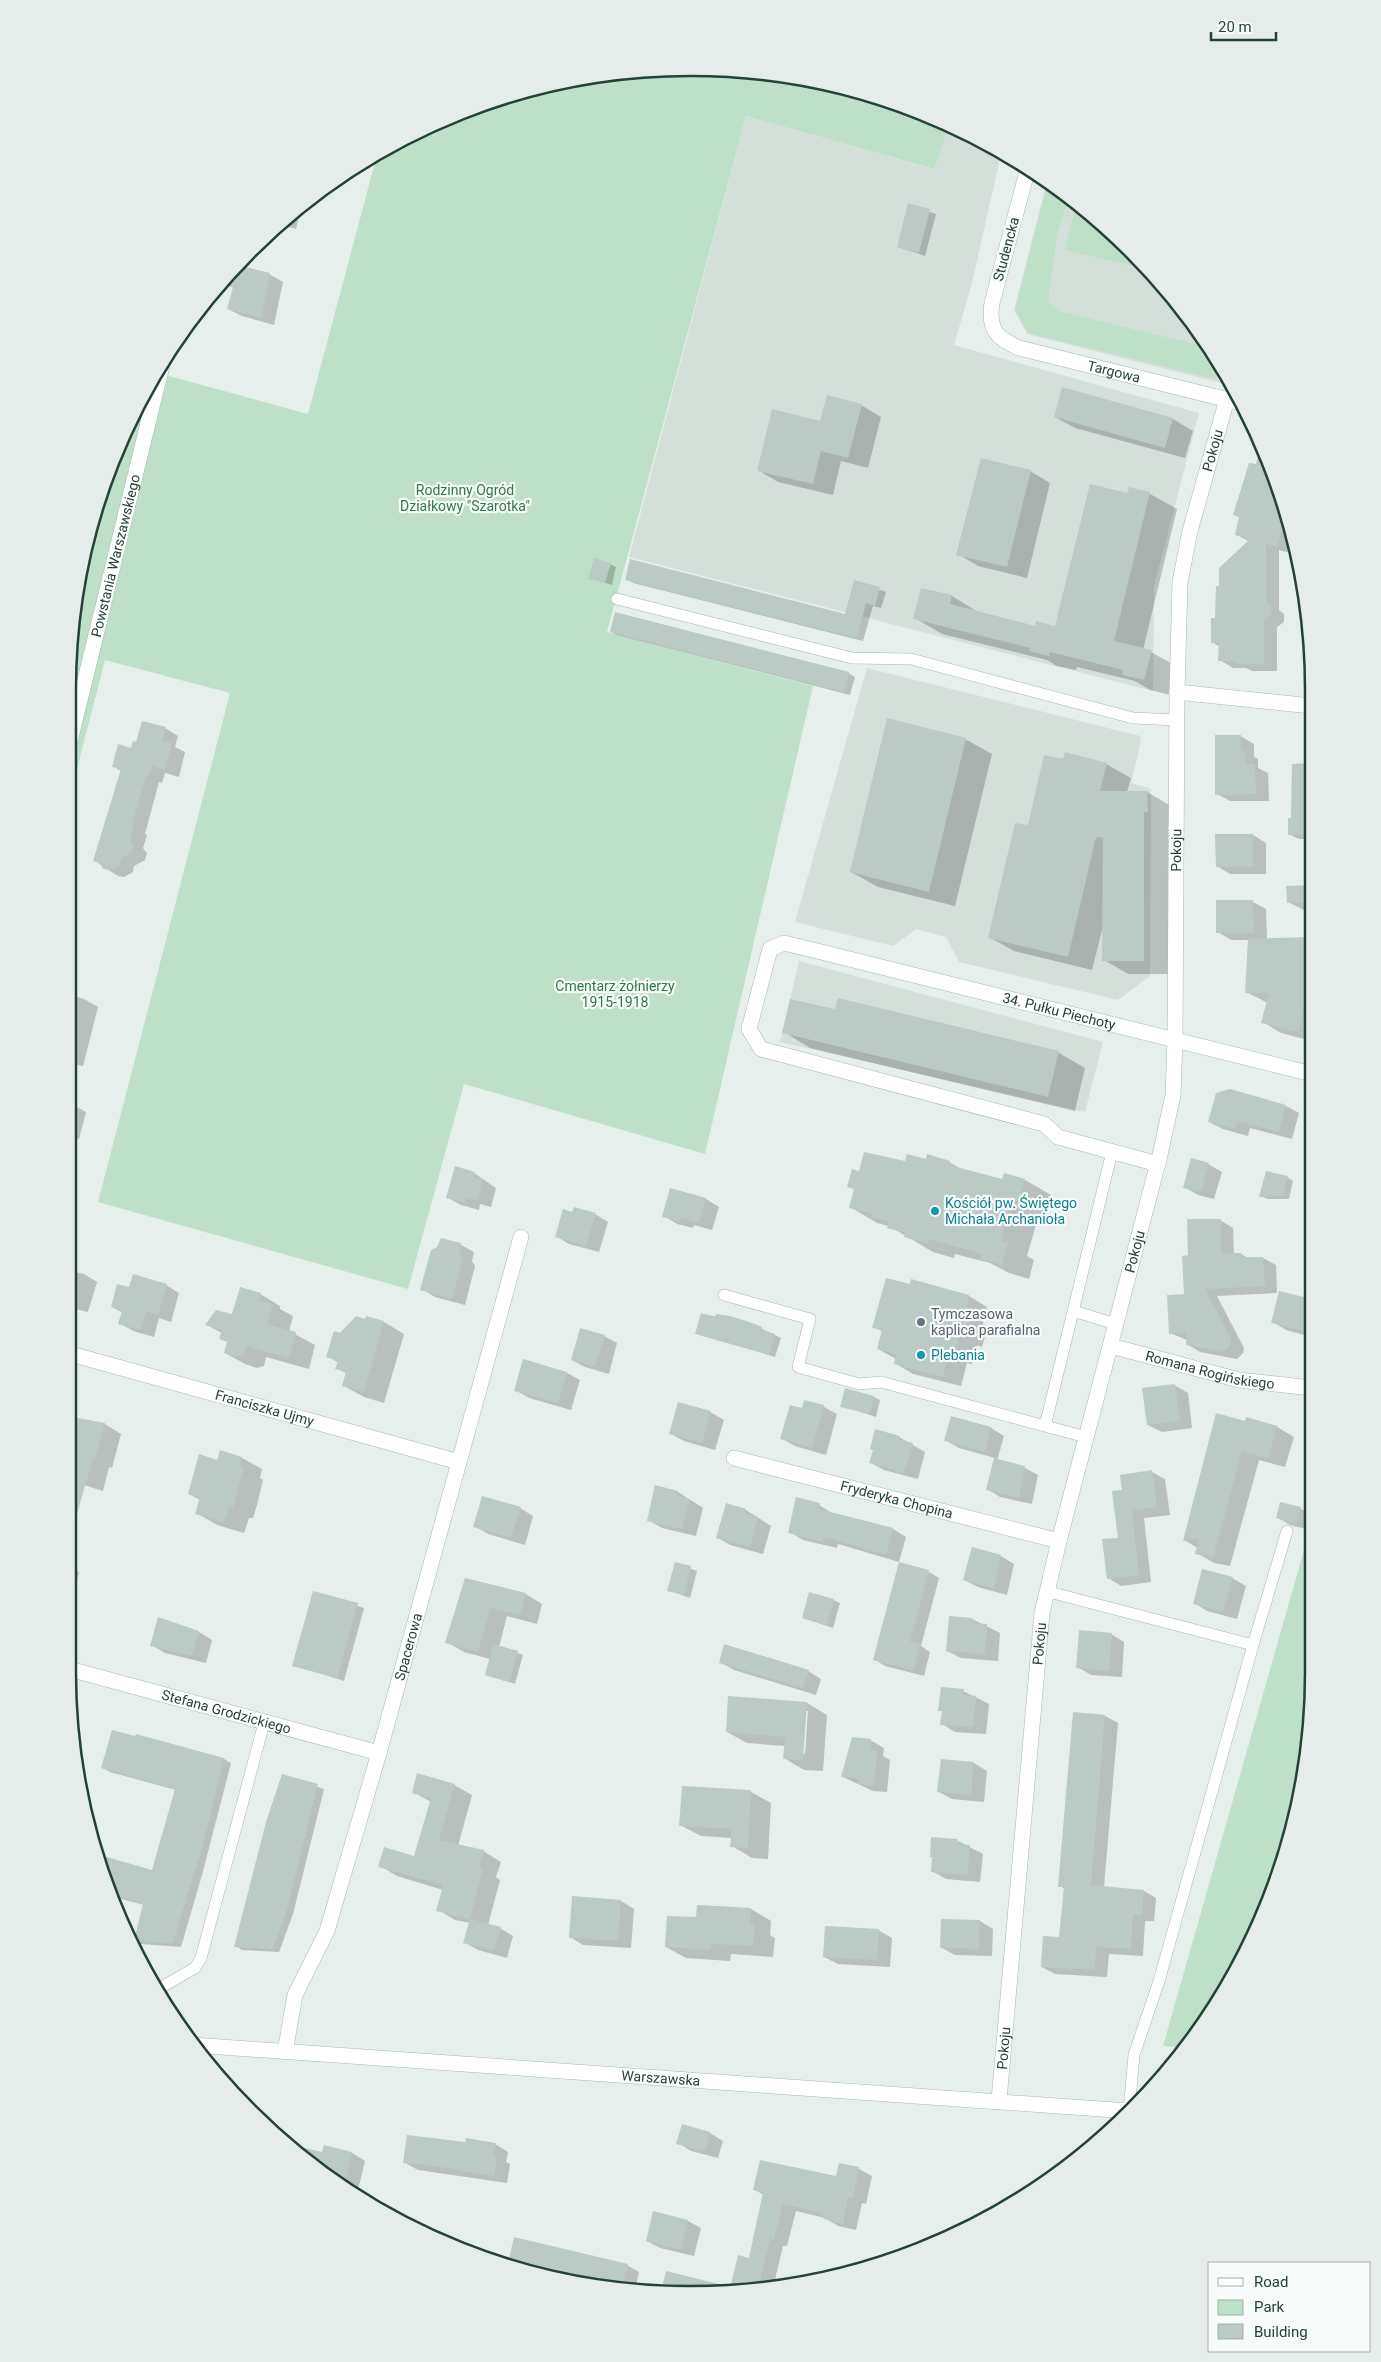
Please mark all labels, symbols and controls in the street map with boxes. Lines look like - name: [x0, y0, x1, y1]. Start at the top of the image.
- scale bar: [1211, 10, 1276, 42]
- text: 20 m: [1218, 18, 1252, 36]
- street label: Studencka: [990, 215, 1022, 283]
- street label: Targowa: [1086, 357, 1142, 386]
- street label: Pokoju: [1199, 428, 1226, 473]
- street label: Powstania Warszawskiego: [88, 473, 143, 639]
- park label: Rodzinny Ogród Działkowy "Szarotka": [400, 482, 530, 514]
- street label: Pokoju: [1168, 829, 1184, 872]
- park label: Cmentarz żołnierzy 1915-1918: [555, 978, 675, 1010]
- street label: 34. Pułku Piechoty: [1001, 989, 1117, 1033]
- place label: Kościół pw. Świętego Michała Archanioła: [945, 1194, 1077, 1227]
- marker: Kościół pw. Świętego Michała Archanioła: [929, 1205, 941, 1217]
- street label: Pokoju: [1122, 1229, 1148, 1274]
- place label: Tymczasowa kaplica parafialna: [931, 1306, 1040, 1338]
- marker: Tymczasowa kaplica parafialna: [915, 1316, 927, 1328]
- place label: Plebania: [931, 1347, 985, 1363]
- street label: Romana Rogińskiego: [1144, 1348, 1275, 1392]
- marker: Plebania: [915, 1349, 927, 1361]
- street label: Franciszka Ujmy: [213, 1387, 316, 1429]
- street label: Fryderyka Chopina: [839, 1478, 955, 1522]
- street label: Spacerowa: [391, 1611, 425, 1682]
- street label: Pokoju: [1029, 1622, 1049, 1666]
- street label: Stefana Grodzickiego: [160, 1686, 293, 1737]
- street label: Pokoju: [994, 2026, 1013, 2070]
- street label: Warszawska: [621, 2067, 701, 2089]
- legend: [1208, 2262, 1371, 2352]
- text: Road: [1254, 2273, 1288, 2291]
- text: Park: [1254, 2298, 1285, 2316]
- text: Building: [1254, 2323, 1308, 2341]

